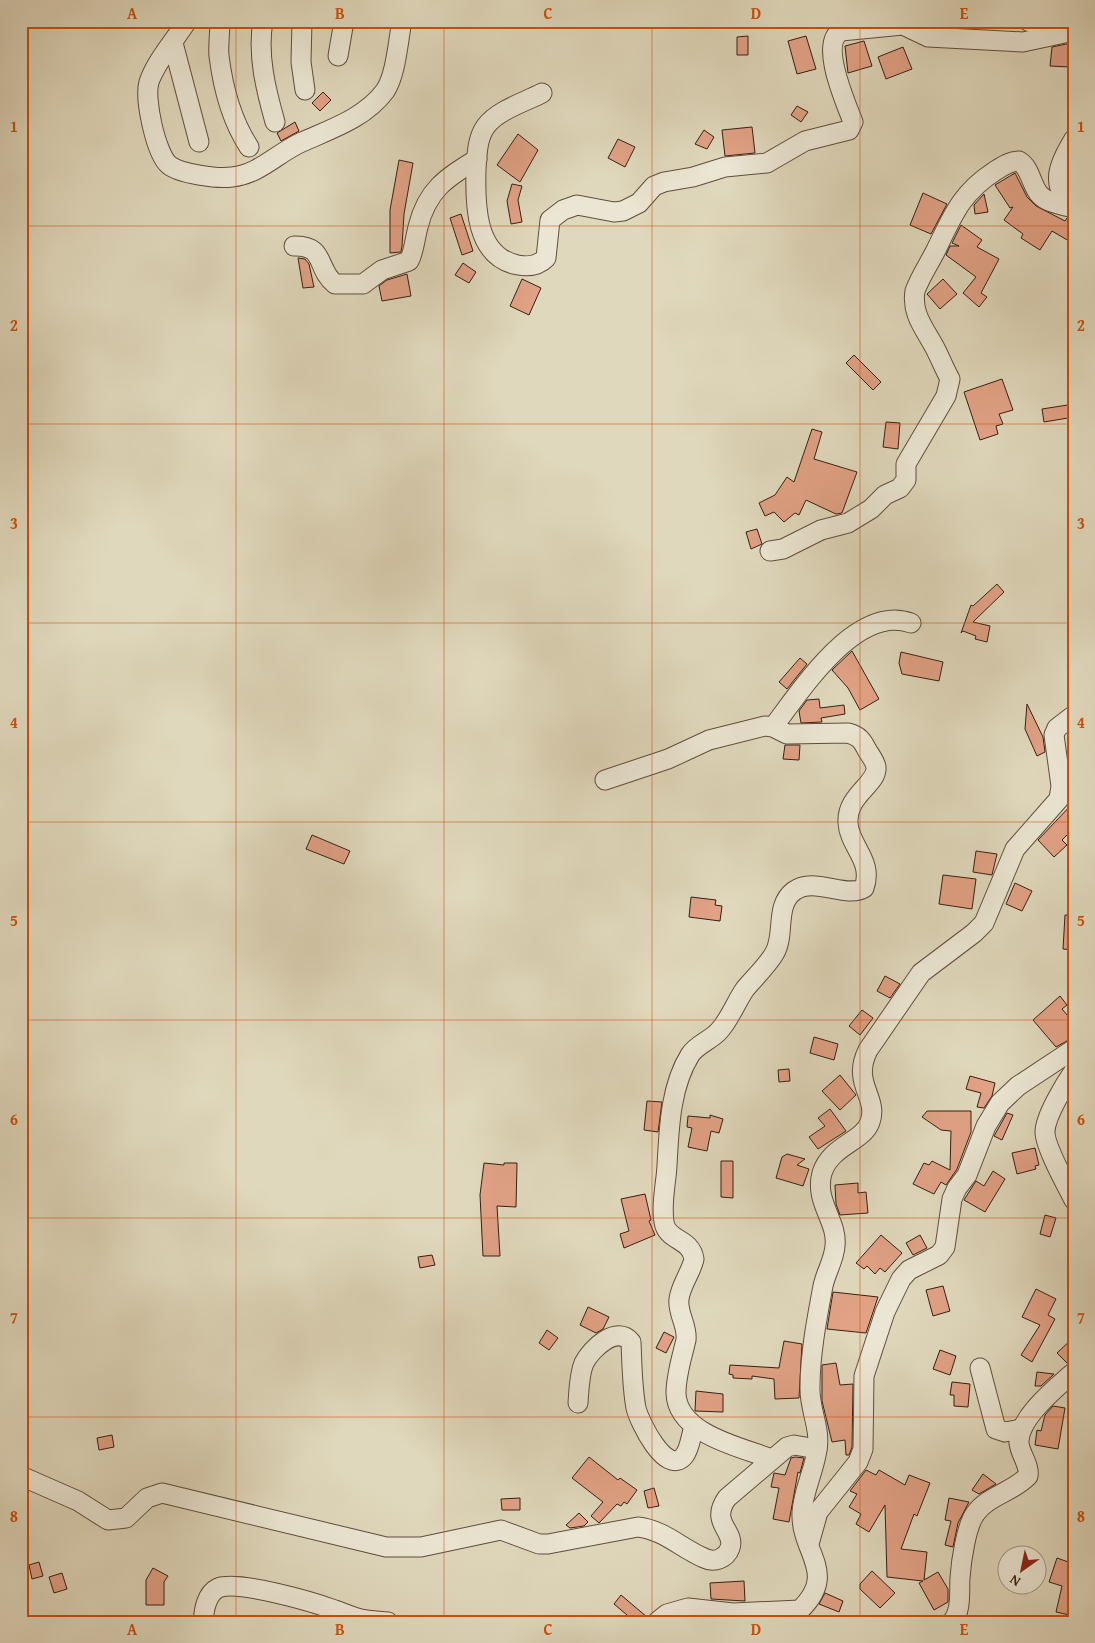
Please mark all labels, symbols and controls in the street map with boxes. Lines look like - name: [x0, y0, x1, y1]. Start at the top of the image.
- text: A: [127, 1, 138, 25]
- text: B: [335, 1, 345, 25]
- text: C: [543, 1, 553, 25]
- text: D: [751, 1, 761, 25]
- text: E: [960, 1, 969, 25]
- text: 1: [10, 114, 18, 138]
- text: 1: [1077, 114, 1085, 138]
- text: 2: [10, 313, 18, 337]
- text: 2: [1077, 313, 1085, 337]
- text: 3: [10, 511, 18, 535]
- text: 3: [1077, 511, 1085, 535]
- text: 4: [10, 710, 18, 734]
- text: 4: [1077, 710, 1085, 734]
- text: 5: [10, 908, 18, 932]
- text: 5: [1077, 908, 1085, 932]
- text: 6: [10, 1107, 18, 1131]
- text: 6: [1077, 1107, 1085, 1131]
- text: 7: [10, 1305, 18, 1329]
- text: 7: [1077, 1305, 1085, 1329]
- text: 8: [10, 1504, 18, 1528]
- text: 8: [1077, 1504, 1085, 1528]
- north arrow: [998, 1546, 1048, 1596]
- text: N: [1005, 1570, 1024, 1592]
- text: A: [127, 1617, 138, 1641]
- text: B: [335, 1617, 345, 1641]
- text: C: [543, 1617, 553, 1641]
- text: D: [751, 1617, 761, 1641]
- text: E: [960, 1617, 969, 1641]

